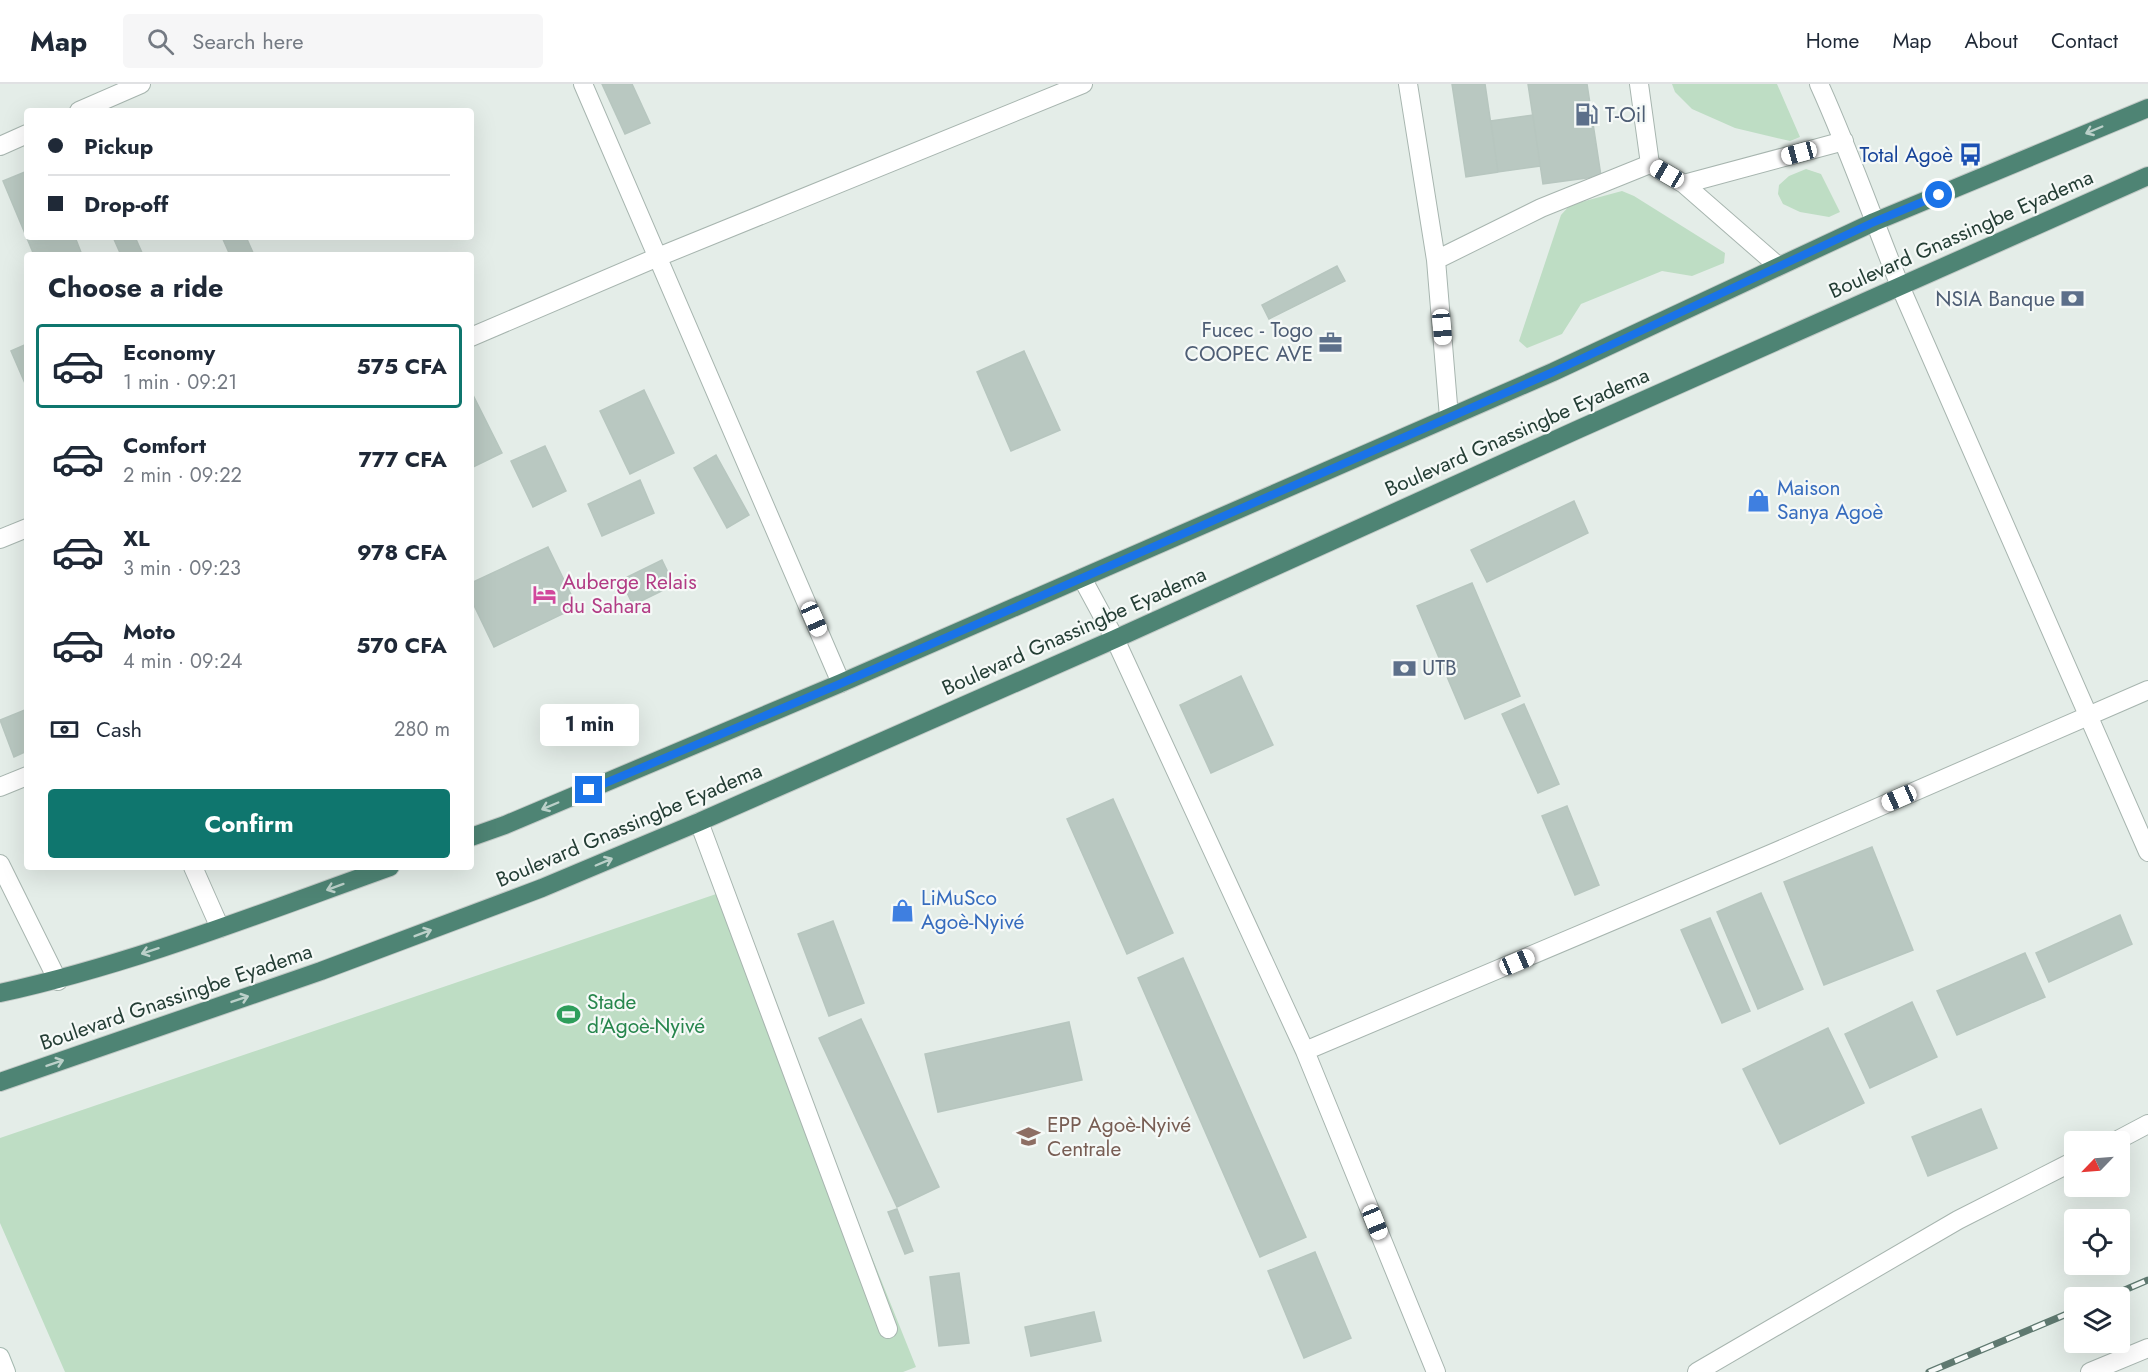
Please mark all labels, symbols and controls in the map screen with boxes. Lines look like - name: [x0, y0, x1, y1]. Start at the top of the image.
- search box: [123, 14, 543, 68]
- text: Map: [30, 21, 87, 62]
- icon: search: [144, 25, 177, 58]
- text: Search here: [192, 25, 304, 57]
- text: Home: [1806, 26, 1859, 56]
- text: Map: [1892, 26, 1932, 56]
- text: About: [1965, 26, 2018, 56]
- text: Contact: [2051, 26, 2118, 56]
- place label: T-Oil: [1605, 100, 1646, 130]
- fuel station icon: T-Oil: [1574, 102, 1600, 128]
- one-way arrow: [2085, 125, 2104, 136]
- text: Pickup: [84, 130, 153, 162]
- car: [1779, 140, 1819, 166]
- place label: Total Agoè: [1859, 140, 1953, 170]
- bus stop icon: Total Agoè: [1958, 142, 1984, 168]
- car: [1647, 157, 1687, 191]
- street label: Boulevard Gnassingbe Eyadema: [1824, 162, 2098, 306]
- route start: [1925, 181, 1952, 208]
- text: Drop-off: [84, 188, 168, 220]
- text: Choose a ride: [48, 268, 223, 307]
- place label: NSIA Banque: [1935, 284, 2055, 314]
- bank icon: NSIA Banque: [2060, 286, 2086, 312]
- car: [1431, 308, 1453, 346]
- place label: Fucec - Togo COOPEC AVE: [1185, 315, 1313, 369]
- office icon: Fucec - Togo COOPEC AVE: [1318, 329, 1344, 355]
- text: Economy: [123, 336, 215, 368]
- icon: car: [51, 339, 105, 393]
- text: 575 CFA: [357, 350, 447, 382]
- street label: Boulevard Gnassingbe Eyadema: [1380, 360, 1654, 504]
- text: 1 min · 09:21: [123, 368, 237, 397]
- text: Comfort: [123, 429, 206, 461]
- icon: car: [51, 432, 105, 486]
- text: 777 CFA: [358, 443, 447, 475]
- text: 2 min · 09:22: [123, 461, 242, 490]
- place label: Maison Sanya Agoè: [1777, 473, 1883, 527]
- shop icon: Maison Sanya Agoè: [1746, 487, 1772, 513]
- text: XL: [123, 522, 150, 554]
- icon: car: [51, 525, 105, 579]
- text: 978 CFA: [357, 536, 447, 568]
- text: 3 min · 09:23: [123, 554, 241, 583]
- street label: Boulevard Gnassingbe Eyadema: [937, 559, 1211, 703]
- place label: Auberge Relais du Sahara: [562, 567, 697, 621]
- hotel icon: Auberge Relais du Sahara: [531, 581, 557, 607]
- car: [798, 599, 830, 639]
- text: Moto: [123, 615, 176, 647]
- icon: car: [51, 618, 105, 672]
- text: 570 CFA: [356, 629, 447, 661]
- text: 4 min · 09:24: [123, 647, 243, 676]
- place label: UTB: [1422, 653, 1457, 683]
- bank icon: UTB: [1391, 655, 1417, 681]
- callout: 1 min: [540, 703, 638, 745]
- text: 1 min: [565, 710, 614, 739]
- icon: cash: [48, 713, 81, 746]
- text: Cash: [96, 713, 142, 745]
- text: 280 m: [394, 715, 450, 744]
- street label: Boulevard Gnassingbe Eyadema: [491, 755, 767, 895]
- route end: [575, 776, 602, 803]
- car: [1879, 782, 1919, 814]
- button: Confirm: [48, 789, 450, 858]
- one-way arrow: [541, 801, 559, 812]
- one-way arrow: [595, 856, 613, 867]
- one-way arrow: [326, 882, 344, 893]
- place label: LiMuSco Agoè-Nyivé: [921, 883, 1024, 937]
- shop icon: LiMuSco Agoè-Nyivé: [890, 897, 916, 923]
- one-way arrow: [413, 926, 432, 937]
- street label: Boulevard Gnassingbe Eyadema: [36, 936, 316, 1058]
- one-way arrow: [141, 946, 160, 957]
- car: [1497, 947, 1537, 977]
- place label: Stade d'Agoè-Nyivé: [587, 987, 705, 1041]
- one-way arrow: [230, 993, 249, 1004]
- sports icon: Stade d'Agoè-Nyivé: [556, 1001, 582, 1027]
- one-way arrow: [45, 1056, 64, 1067]
- place label: EPP Agoè-Nyivé Centrale: [1047, 1110, 1191, 1164]
- school or university icon: EPP Agoè-Nyivé Centrale: [1016, 1124, 1042, 1150]
- north arrow: [2064, 1131, 2130, 1197]
- map controls: [2064, 1131, 2130, 1353]
- car: [1360, 1202, 1390, 1242]
- button: locate: [2064, 1209, 2130, 1275]
- button: layers: [2064, 1287, 2130, 1353]

